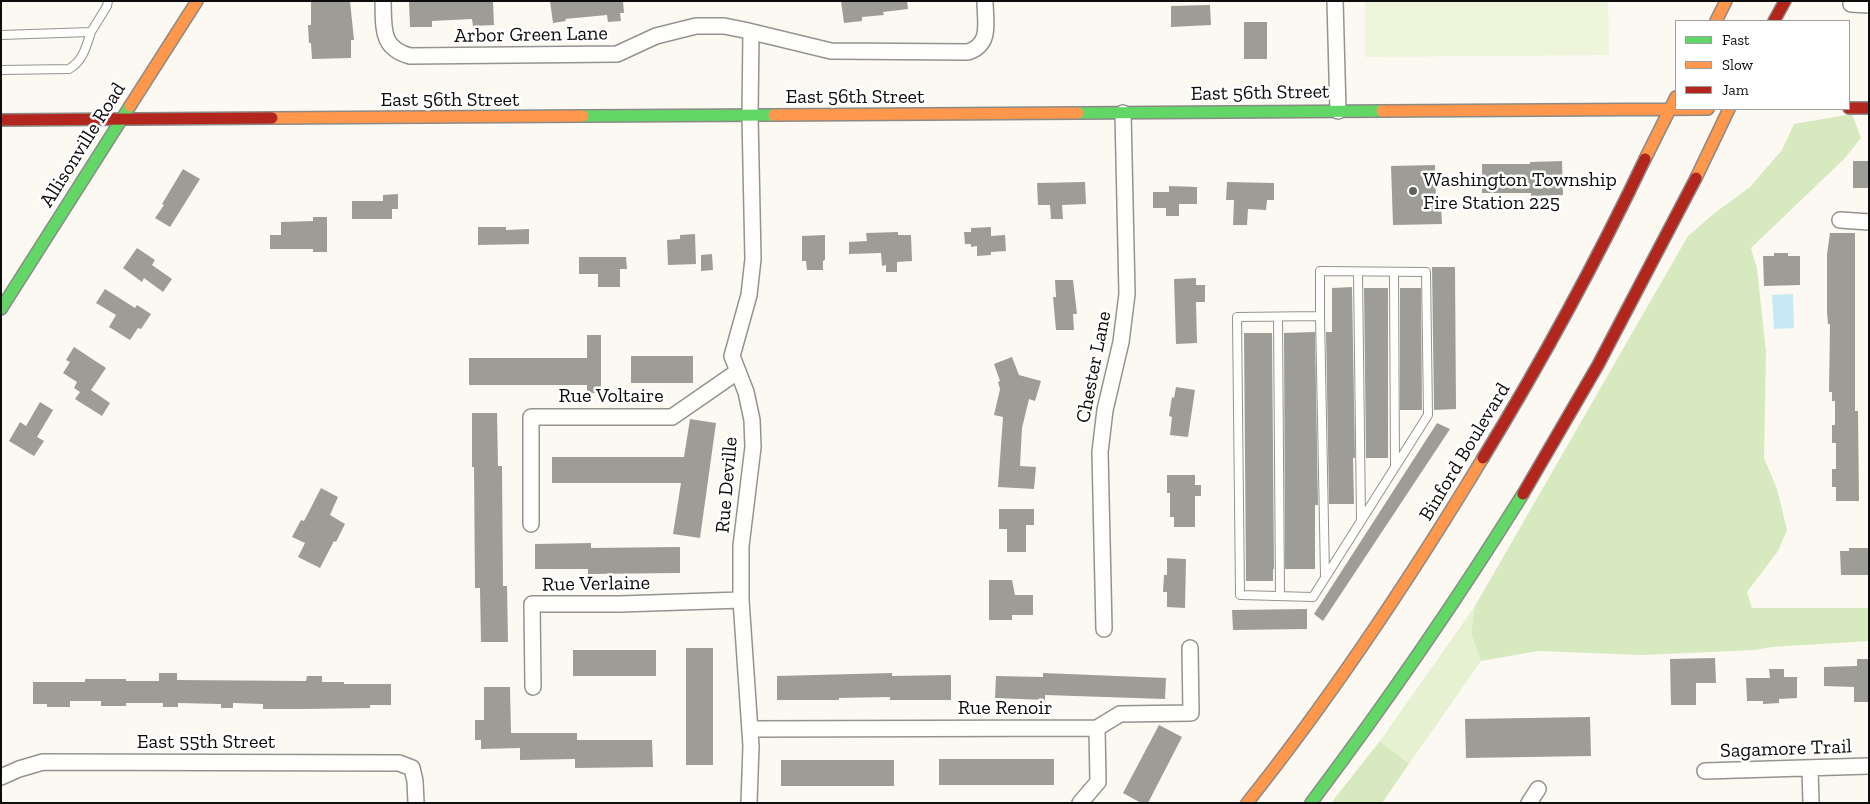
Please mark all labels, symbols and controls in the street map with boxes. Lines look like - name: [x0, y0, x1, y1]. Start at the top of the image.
- legend: [1675, 20, 1850, 110]
- street label: Arbor Green Lane: [454, 22, 608, 48]
- text: Fast: [1722, 31, 1750, 49]
- text: Slow: [1722, 56, 1753, 74]
- street label: Allisonville Road: [35, 78, 131, 212]
- street label: East 56th Street: [1190, 80, 1330, 106]
- text: Jam: [1722, 81, 1749, 99]
- street label: East 56th Street: [786, 85, 924, 109]
- street label: East 56th Street: [381, 88, 519, 112]
- place label: Washington Township Fire Station 225: [1423, 168, 1617, 215]
- marker: Washington Township Fire Station 225: [1407, 185, 1419, 197]
- street label: Chester Lane: [1071, 309, 1117, 425]
- street label: Binford Boulevard: [1414, 379, 1516, 525]
- street label: Rue Voltaire: [558, 384, 664, 408]
- street label: Rue Deville: [711, 436, 743, 534]
- street label: Rue Verlaine: [542, 571, 650, 597]
- street label: Rue Renoir: [958, 696, 1052, 720]
- street label: East 55th Street: [137, 730, 275, 754]
- street label: Sagamore Trail: [1720, 735, 1852, 763]

